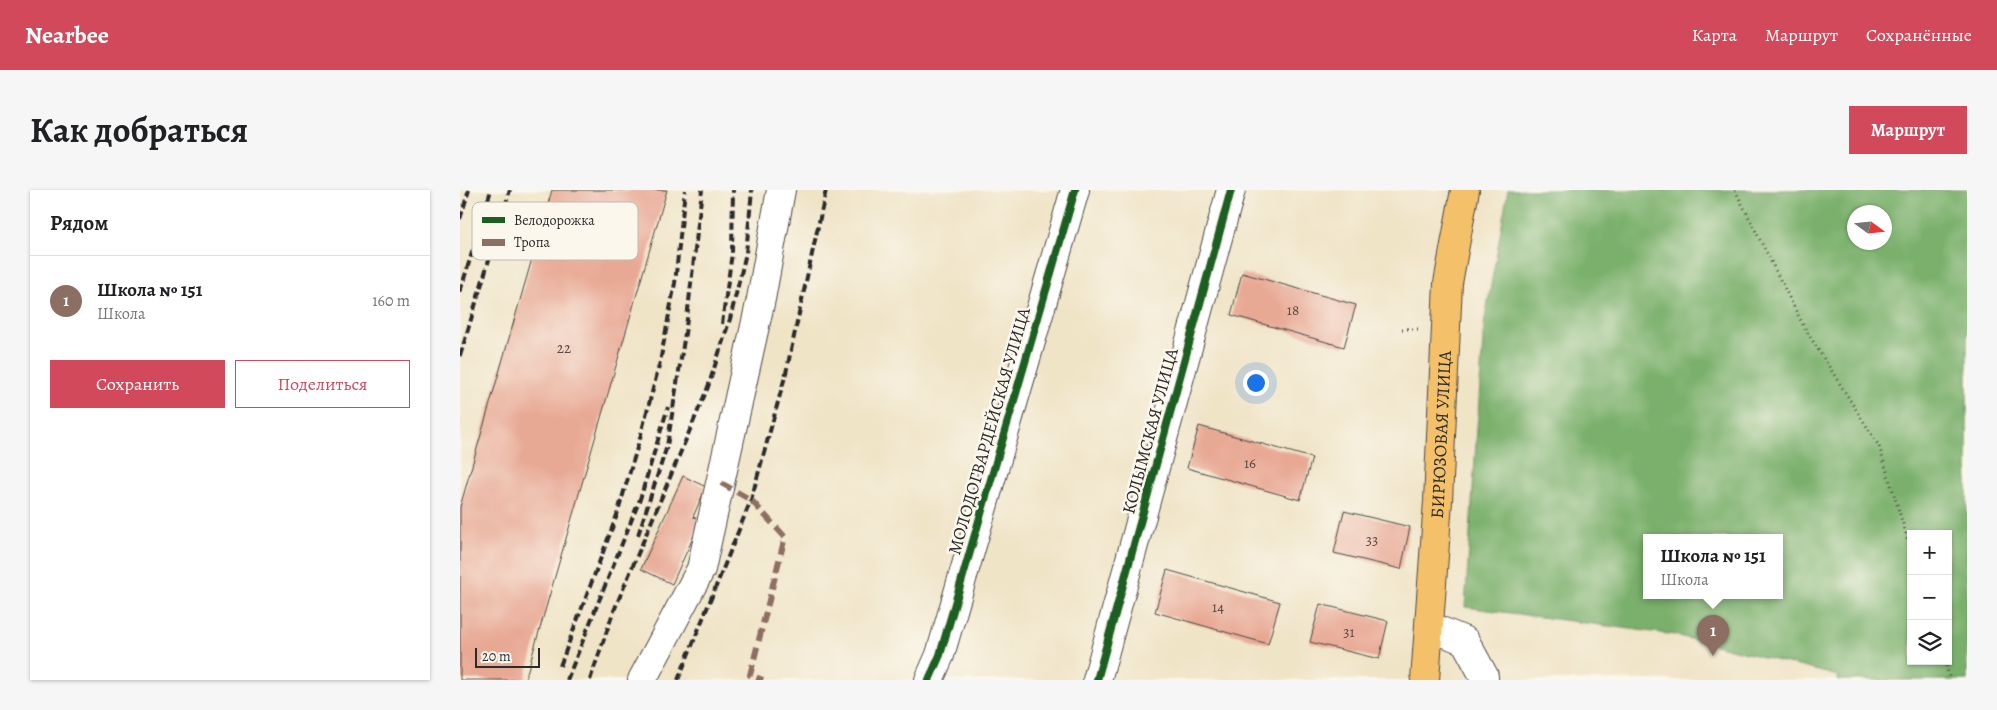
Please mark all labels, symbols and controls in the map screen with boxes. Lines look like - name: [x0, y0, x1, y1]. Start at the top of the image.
- text: Nearbee: [25, 19, 109, 51]
- text: Карта: [1692, 23, 1737, 47]
- text: Маршрут: [1765, 23, 1838, 47]
- text: Сохранённые: [1866, 23, 1972, 47]
- text: Как добраться: [30, 106, 248, 154]
- button: Маршрут: [1849, 106, 1967, 154]
- legend: [472, 202, 638, 260]
- north arrow: [1847, 205, 1892, 250]
- text: Рядом: [50, 209, 108, 237]
- text: Велодорожка: [514, 211, 595, 230]
- text: Тропа: [514, 233, 551, 252]
- text: Школа № 151: [97, 277, 203, 303]
- text: 1: [63, 290, 69, 312]
- text: 160 m: [372, 290, 410, 312]
- house number: 18: [1287, 300, 1299, 320]
- text: Школа: [97, 303, 145, 325]
- street label: МОЛОДОГВАРДЕЙСКАЯ УЛИЦА: [942, 304, 1036, 557]
- house number: 22: [557, 338, 571, 358]
- street label: КОЛЫМСКАЯ УЛИЦА: [1116, 345, 1184, 517]
- street label: БИРЮЗОВАЯ УЛИЦА: [1425, 350, 1457, 519]
- button: Сохранить: [50, 360, 225, 408]
- button: Поделиться: [235, 360, 410, 408]
- your location: [1243, 370, 1269, 396]
- house number: 16: [1244, 453, 1256, 473]
- house number: 33: [1366, 530, 1378, 550]
- map controls: [1907, 530, 1952, 665]
- button: +: [1907, 530, 1952, 575]
- popup: [1643, 534, 1783, 599]
- text: Школа № 151: [1660, 543, 1766, 569]
- text: Школа: [1660, 569, 1709, 591]
- button: −: [1907, 575, 1952, 620]
- house number: 14: [1212, 597, 1224, 617]
- pin: 1: [1697, 615, 1729, 656]
- button: layers: [1907, 620, 1952, 665]
- house number: 31: [1343, 622, 1355, 642]
- scale bar: [475, 645, 540, 668]
- text: 20 m: [482, 647, 511, 666]

